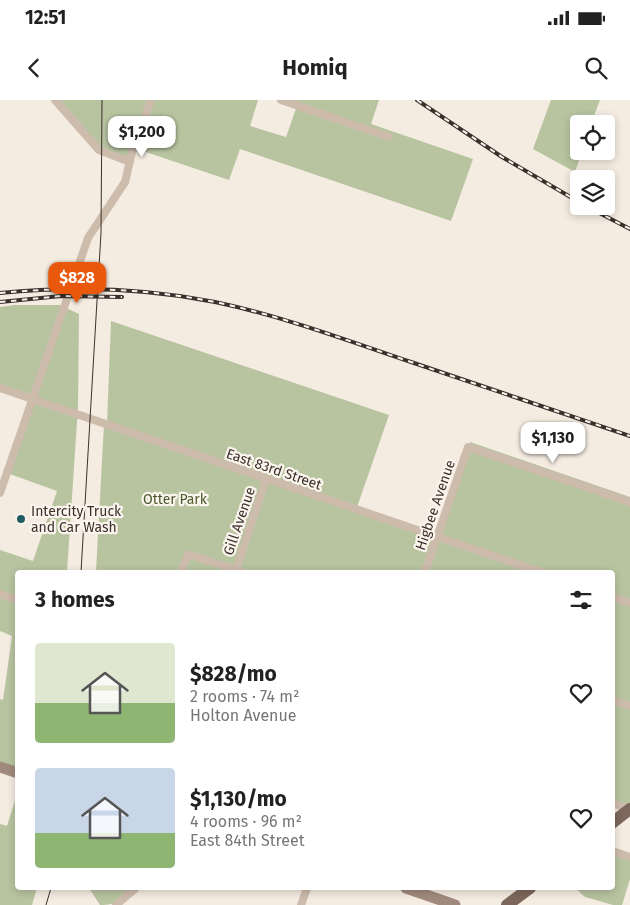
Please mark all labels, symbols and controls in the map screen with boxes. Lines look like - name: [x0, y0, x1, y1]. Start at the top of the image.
- text: 12:51: [25, 6, 66, 29]
- icon: back: [20, 54, 48, 82]
- text: Homiq: [282, 54, 348, 81]
- icon: search: [582, 54, 610, 82]
- pin: $1,200: [101, 115, 183, 158]
- map controls: [570, 115, 615, 215]
- button: locate: [570, 115, 615, 160]
- text: $1,200: [119, 122, 165, 141]
- button: layers: [570, 170, 615, 215]
- pin: $828: [47, 262, 107, 304]
- text: $828: [59, 268, 95, 287]
- pin: $1,130: [512, 422, 594, 464]
- text: $1,130: [532, 428, 574, 447]
- street label: East 83rd Street: [224, 445, 325, 494]
- street label: Higbee Avenue: [412, 458, 459, 553]
- street label: Gill Avenue: [220, 485, 259, 558]
- park label: Otter Park: [143, 491, 208, 508]
- place label: Intercity Truck and Car Wash: [31, 503, 122, 536]
- marker: Intercity Truck and Car Wash: [15, 513, 27, 525]
- icon: filters: [567, 586, 595, 614]
- text: 3 homes: [35, 587, 115, 613]
- text: $828/mo: [190, 661, 277, 687]
- icon: home: [75, 663, 135, 723]
- icon: heart: [567, 679, 595, 707]
- text: 2 rooms · 74 m²: [190, 687, 299, 706]
- text: Holton Avenue: [190, 706, 297, 725]
- text: $1,130/mo: [190, 786, 287, 812]
- icon: home: [75, 788, 135, 848]
- icon: heart: [567, 804, 595, 832]
- text: 4 rooms · 96 m²: [190, 812, 302, 831]
- text: East 84th Street: [190, 831, 305, 850]

